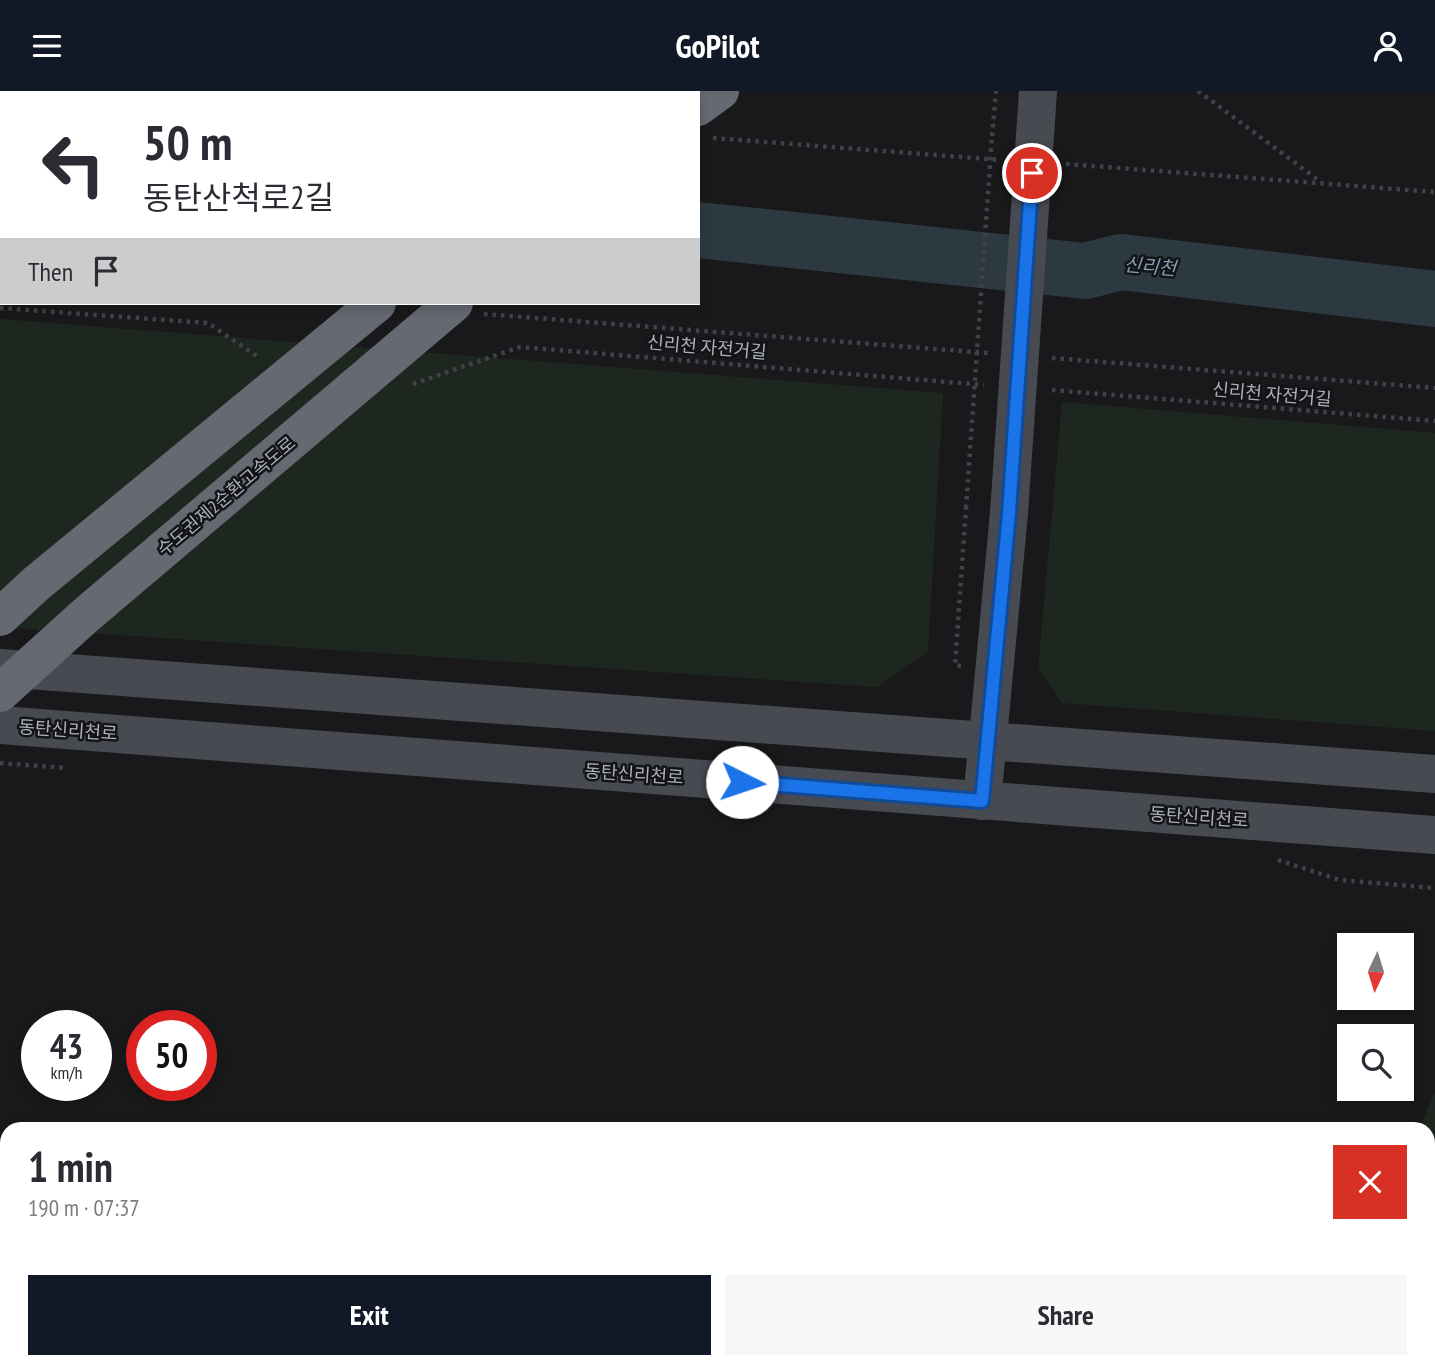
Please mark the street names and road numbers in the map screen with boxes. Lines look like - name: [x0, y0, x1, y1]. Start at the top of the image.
- street label: 신리천 자전거길: [646, 330, 768, 364]
- street label: 신리천 자전거길: [1211, 377, 1333, 411]
- street label: 수도권제2순환고속도로: [152, 431, 300, 561]
- street label: 동탄신리천로: [18, 715, 118, 745]
- street label: 동탄신리천로: [584, 759, 684, 789]
- street label: 동탄신리천로: [1149, 802, 1249, 832]

